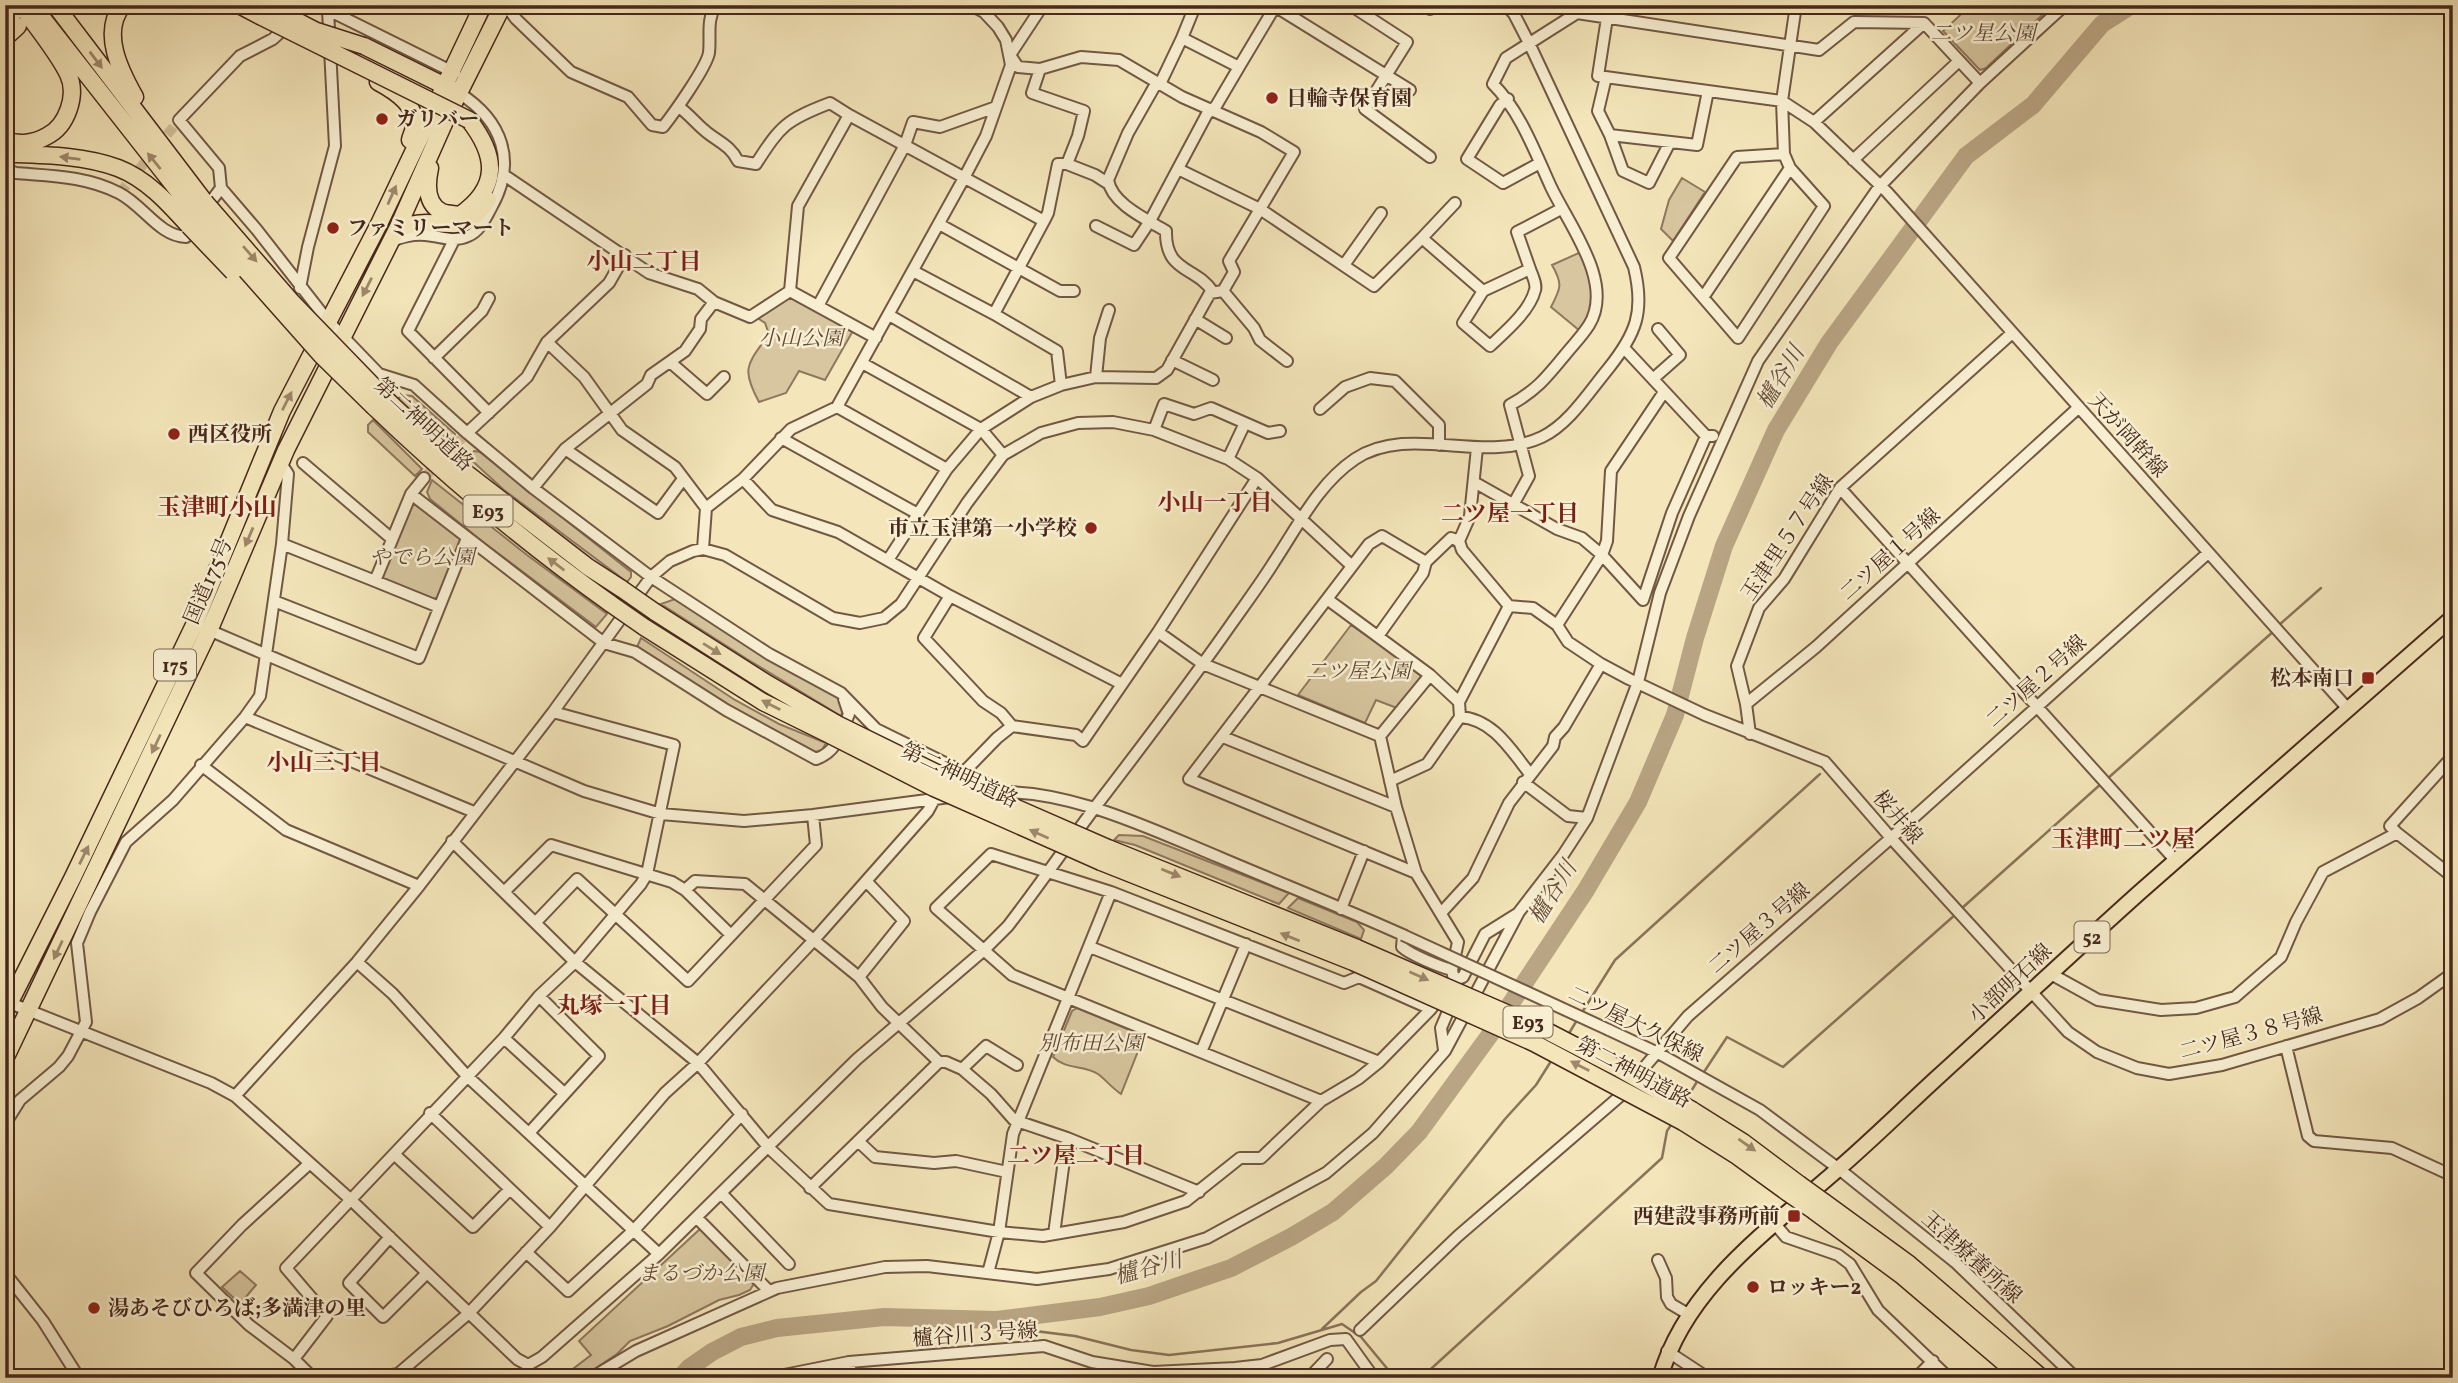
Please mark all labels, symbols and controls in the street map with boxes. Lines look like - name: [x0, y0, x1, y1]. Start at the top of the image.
- park label: 二ツ星公園: [1931, 20, 2038, 49]
- one-way arrow: [89, 50, 104, 68]
- place label: 日輪寺保育園: [1286, 85, 1412, 114]
- marker: 日輪寺保育園: [1264, 90, 1280, 106]
- place label: ガリバー: [396, 106, 479, 135]
- marker: ガリバー: [374, 111, 390, 127]
- one-way arrow: [59, 153, 81, 164]
- one-way arrow: [147, 153, 162, 171]
- one-way arrow: [386, 185, 398, 205]
- place label: ファミリーマート: [347, 215, 515, 244]
- marker: ファミリーマート: [325, 220, 341, 236]
- one-way arrow: [242, 245, 258, 263]
- district label: 小山二丁目: [587, 247, 702, 279]
- one-way arrow: [361, 277, 372, 297]
- park label: 小山公園: [759, 325, 846, 354]
- water label: 櫨谷川: [1750, 338, 1815, 416]
- street label: 第二神明道路: [367, 372, 479, 479]
- street label: 天が岡幹線: [2081, 387, 2173, 485]
- one-way arrow: [281, 391, 293, 411]
- place label: 西区役所: [188, 421, 272, 450]
- marker: 西区役所: [166, 426, 182, 442]
- street label: 玉津里５７号線: [1735, 469, 1841, 607]
- district label: 小山一丁目: [1158, 488, 1273, 520]
- district label: 玉津町小山: [157, 492, 277, 526]
- road number: E93: [463, 496, 512, 526]
- district label: 二ツ屋一丁目: [1441, 499, 1579, 531]
- street label: 二ツ屋１号線: [1834, 502, 1948, 608]
- place label: 市立玉津第一小学校: [888, 515, 1077, 544]
- marker: 市立玉津第一小学校: [1083, 520, 1099, 536]
- one-way arrow: [243, 527, 255, 547]
- street label: 国道175号: [178, 534, 241, 629]
- park label: やでら公園: [370, 544, 477, 573]
- one-way arrow: [547, 557, 565, 571]
- street label: 二ツ屋２号線: [1980, 629, 2094, 735]
- one-way arrow: [703, 643, 722, 656]
- road number: 175: [154, 650, 196, 680]
- park label: 二ツ屋公園: [1306, 658, 1413, 687]
- place label: 松本南口: [2270, 665, 2354, 694]
- marker: 松本南口: [2360, 670, 2376, 686]
- one-way arrow: [761, 700, 781, 711]
- one-way arrow: [150, 734, 161, 754]
- street label: 第二神明道路: [896, 737, 1023, 816]
- district label: 小山三丁目: [267, 748, 382, 780]
- street label: 桜井線: [1865, 785, 1928, 851]
- district label: 玉津町二ツ屋: [2051, 824, 2195, 858]
- one-way arrow: [1029, 828, 1049, 840]
- one-way arrow: [79, 845, 90, 865]
- water label: 櫨谷川: [1522, 853, 1587, 931]
- one-way arrow: [1161, 868, 1182, 879]
- street label: 二ツ屋３号線: [1703, 877, 1817, 981]
- road number: 52: [2074, 922, 2110, 953]
- one-way arrow: [1279, 931, 1300, 942]
- street label: 小部明石線: [1963, 938, 2059, 1031]
- one-way arrow: [52, 940, 64, 960]
- one-way arrow: [1409, 970, 1429, 982]
- street label: 二ツ屋大久保線: [1563, 980, 1708, 1071]
- district label: 丸塚一丁目: [557, 991, 672, 1023]
- street label: 二ツ屋３８号線: [2177, 1001, 2326, 1067]
- road number: E93: [1504, 1006, 1552, 1038]
- park label: 別布田公園: [1039, 1030, 1146, 1059]
- street label: 第二神明道路: [1571, 1031, 1696, 1116]
- one-way arrow: [1570, 1060, 1590, 1072]
- one-way arrow: [1738, 1138, 1756, 1152]
- district label: 二ツ屋二丁目: [1007, 1141, 1145, 1173]
- place label: 西建設事務所前: [1633, 1203, 1780, 1232]
- street label: 玉津療養所線: [1914, 1205, 2028, 1311]
- marker: 西建設事務所前: [1786, 1208, 1802, 1224]
- water label: 櫨谷川: [1111, 1244, 1189, 1293]
- park label: まるづか公園: [638, 1260, 767, 1289]
- place label: ロッキー2: [1767, 1274, 1862, 1303]
- marker: ロッキー2: [1745, 1279, 1761, 1295]
- place label: 湯あそびひろば;多満津の里: [108, 1295, 366, 1324]
- marker: 湯あそびひろば;多満津の里: [86, 1300, 102, 1316]
- street label: 櫨谷川３号線: [911, 1317, 1039, 1354]

